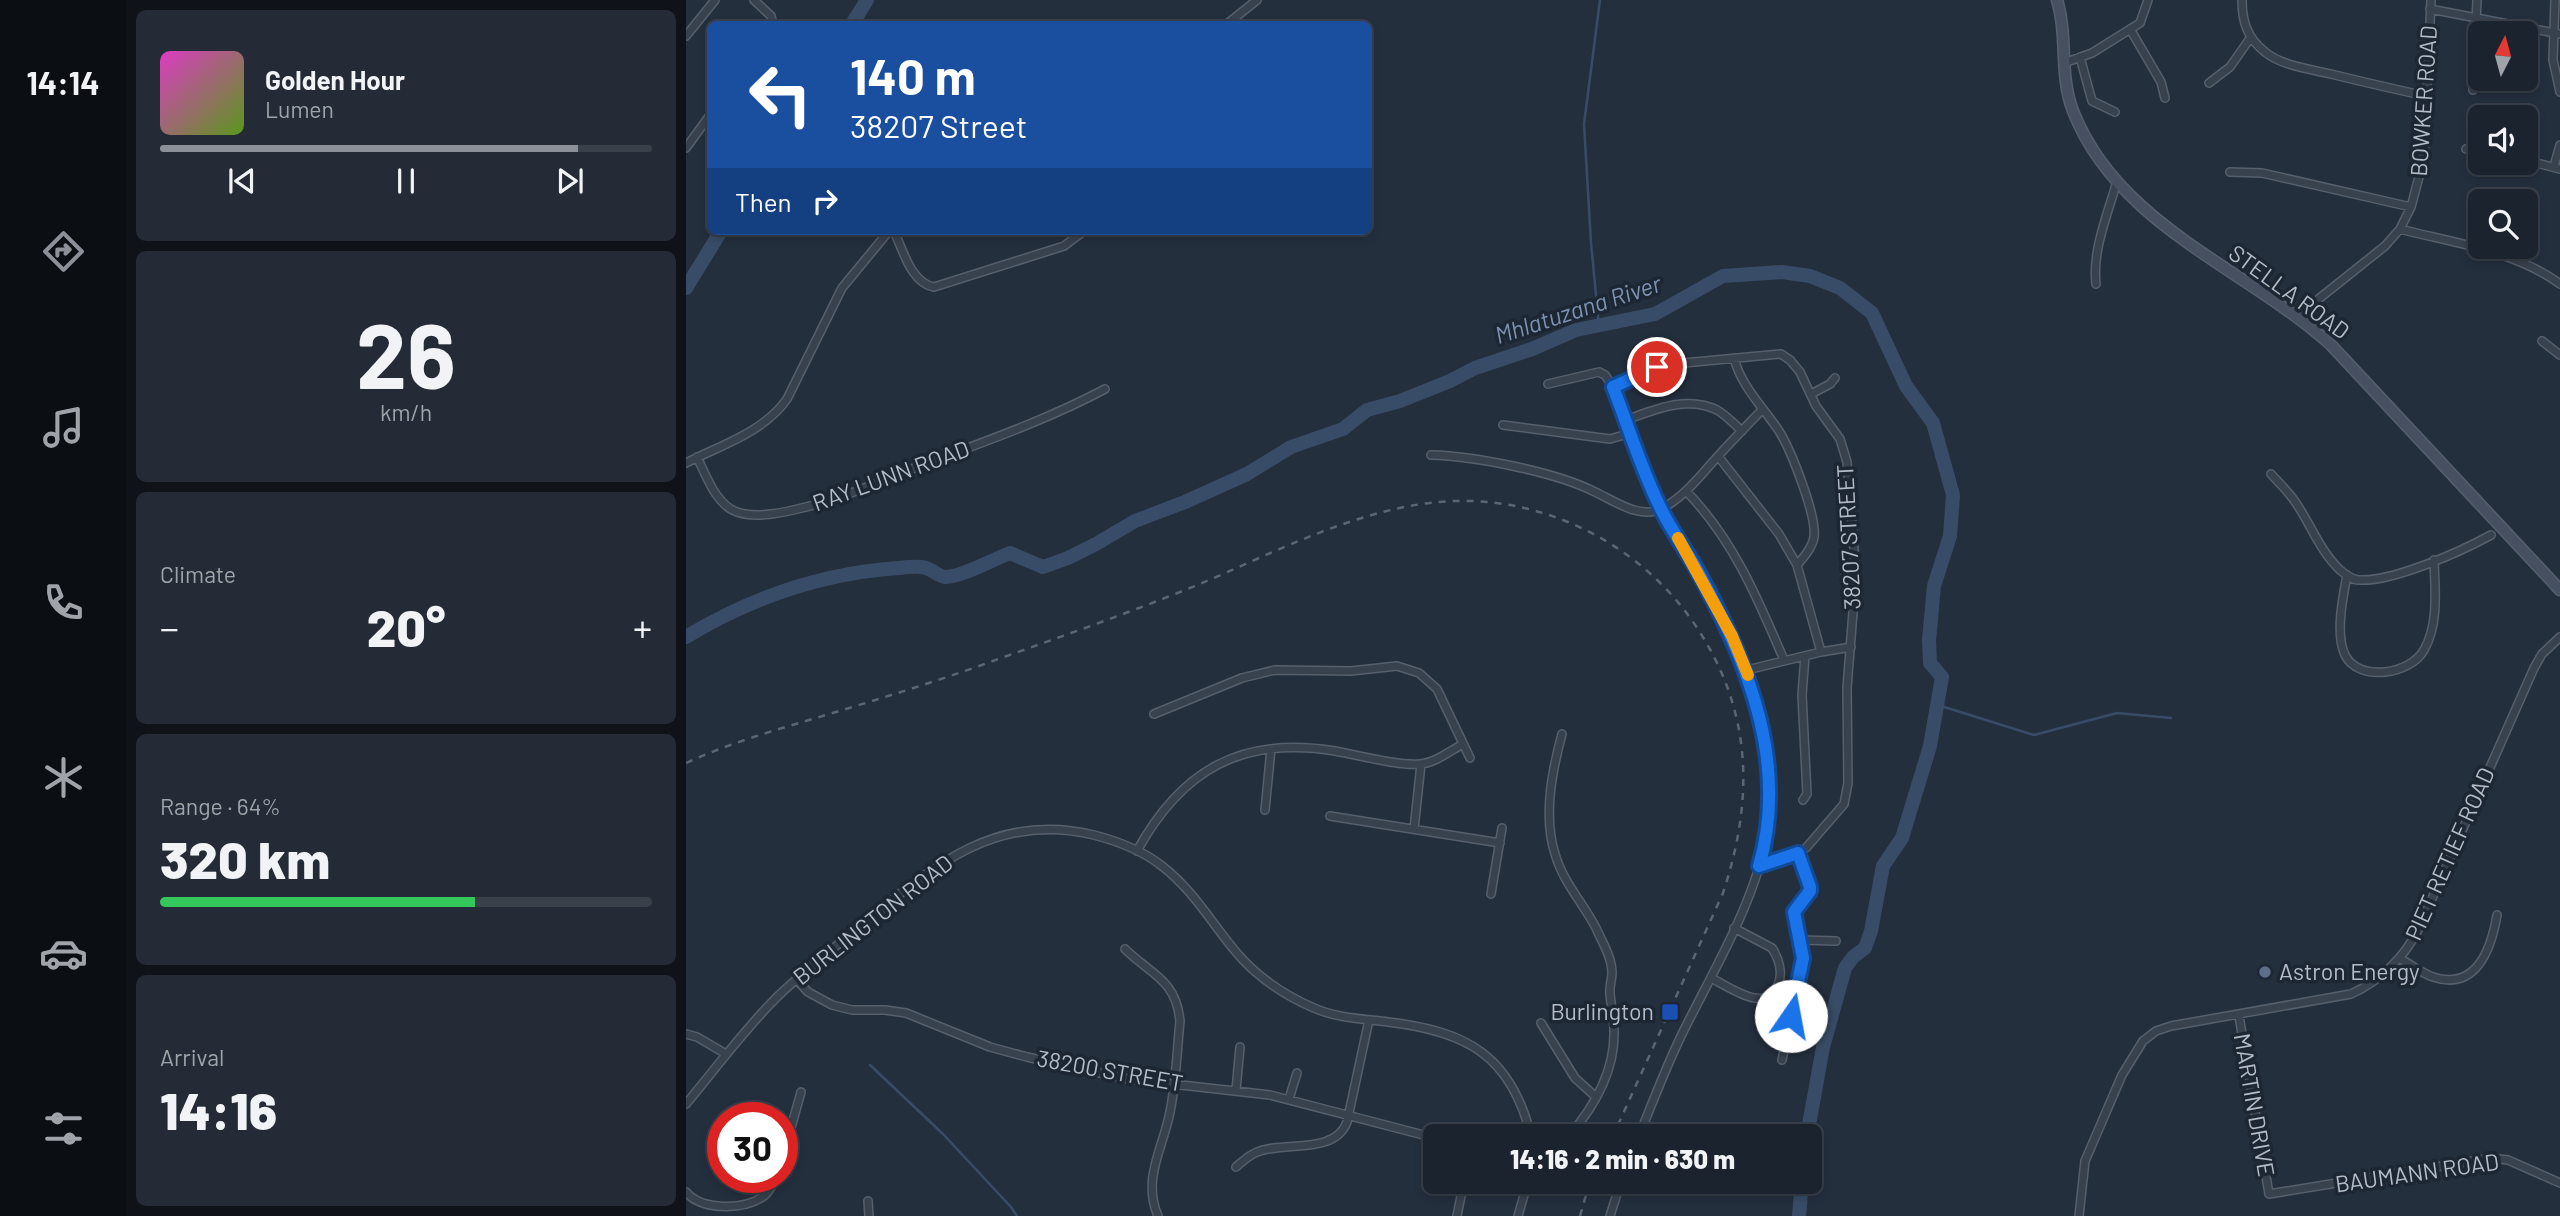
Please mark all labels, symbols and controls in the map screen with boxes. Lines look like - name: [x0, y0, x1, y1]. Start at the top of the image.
- north arrow: [2468, 21, 2538, 91]
- map controls: [2468, 21, 2538, 259]
- street label: BOWKER ROAD: [2404, 25, 2442, 177]
- text: 140 m: [850, 46, 976, 105]
- icon: left: [735, 49, 826, 140]
- text: 14:14: [26, 63, 100, 101]
- text: Golden Hour: [265, 64, 405, 95]
- text: Lumen: [265, 95, 334, 123]
- button: sound: [2468, 105, 2538, 175]
- text: 38207 Street: [850, 106, 1027, 144]
- icon: previous: [223, 162, 261, 200]
- icon: pause: [387, 162, 425, 200]
- icon: next: [551, 162, 589, 200]
- icon: right: [806, 182, 844, 220]
- text: Then: [735, 186, 792, 217]
- button: search: [2468, 189, 2538, 259]
- icon: directions: [39, 227, 88, 276]
- street label: STELLA ROAD: [2224, 238, 2355, 344]
- water label: Mhlatuzana River: [1491, 268, 1666, 349]
- text: 26: [356, 298, 456, 407]
- pin: [1627, 337, 1687, 397]
- icon: arrive: [1638, 348, 1676, 386]
- text: km/h: [380, 398, 432, 426]
- icon: music: [39, 403, 88, 452]
- street label: RAY LUNN ROAD: [808, 434, 973, 516]
- street label: 38207 STREET: [1830, 464, 1866, 611]
- text: Climate: [160, 560, 236, 588]
- icon: phone: [39, 578, 88, 627]
- text: 20°: [367, 595, 445, 657]
- text: −: [160, 604, 179, 650]
- text: +: [633, 604, 652, 650]
- icon: climate: [39, 753, 88, 802]
- street label: PIET RETIEF ROAD: [2398, 763, 2500, 944]
- text: Range · 64%: [160, 792, 281, 820]
- text: 320 km: [160, 827, 330, 889]
- street label: BURLINGTON ROAD: [787, 848, 958, 990]
- icon: car: [39, 929, 88, 978]
- place label: Astron Energy: [2279, 957, 2420, 985]
- marker: Astron Energy: [2257, 964, 2273, 980]
- position arrow: [1754, 979, 1828, 1053]
- place label: Burlington: [1550, 997, 1654, 1025]
- marker: Burlington: [1660, 1002, 1680, 1022]
- street label: MARTIN DRIVE: [2229, 1031, 2281, 1179]
- text: Arrival: [160, 1043, 224, 1071]
- street label: 38200 STREET: [1035, 1043, 1185, 1097]
- text: 14:16: [160, 1078, 277, 1140]
- speed limit sign: 30: [707, 1102, 798, 1193]
- icon: filters: [39, 1104, 88, 1153]
- text: 14:16 · 2 min · 630 m: [1510, 1143, 1735, 1174]
- street label: BAUMANN ROAD: [2333, 1147, 2500, 1197]

